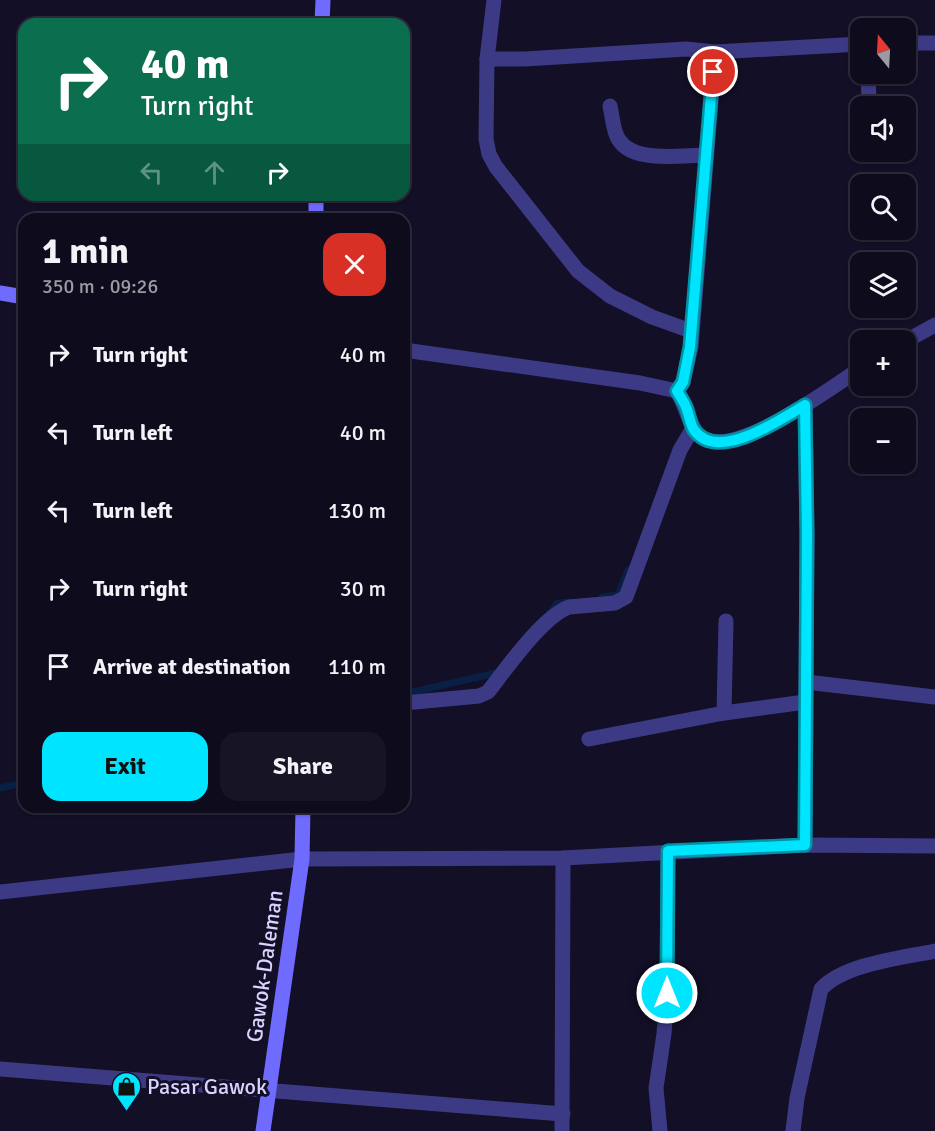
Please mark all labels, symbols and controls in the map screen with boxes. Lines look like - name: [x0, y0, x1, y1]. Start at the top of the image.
- north arrow: [850, 18, 916, 84]
- map controls: [850, 18, 916, 474]
- text: 40 m: [141, 39, 230, 90]
- icon: right: [42, 42, 120, 120]
- pin: [687, 46, 738, 97]
- icon: arrive: [696, 55, 729, 88]
- text: Turn right: [141, 90, 254, 123]
- button: sound: [850, 96, 916, 162]
- icon: left: [135, 156, 168, 189]
- icon: ahead: [198, 156, 231, 189]
- icon: right: [261, 156, 294, 189]
- button: search: [850, 174, 916, 240]
- text: 1 min: [42, 229, 129, 274]
- button: close: [323, 233, 386, 296]
- button: layers: [850, 252, 916, 318]
- text: 350 m · 09:26: [42, 274, 158, 299]
- button: +: [850, 330, 916, 396]
- icon: right: [42, 338, 75, 371]
- text: Turn right: [93, 341, 188, 368]
- text: 40 m: [340, 341, 386, 368]
- button: −: [850, 408, 916, 474]
- icon: left: [42, 416, 75, 449]
- text: Turn left: [93, 419, 173, 446]
- text: 40 m: [340, 419, 386, 446]
- icon: left: [42, 494, 75, 527]
- text: Turn left: [93, 497, 173, 524]
- text: 130 m: [328, 497, 386, 524]
- icon: right: [42, 572, 75, 605]
- text: Turn right: [93, 575, 188, 602]
- text: 30 m: [340, 575, 386, 602]
- icon: arrive: [42, 650, 75, 683]
- text: Arrive at destination: [93, 653, 290, 680]
- text: 110 m: [328, 653, 386, 680]
- button: Exit: [42, 732, 208, 801]
- button: Share: [220, 732, 386, 801]
- street label: Gawok-Daleman: [240, 888, 289, 1044]
- position arrow: [635, 961, 699, 1025]
- shop icon: Pasar Gawok: [110, 1070, 142, 1112]
- place label: Pasar Gawok: [147, 1073, 267, 1100]

